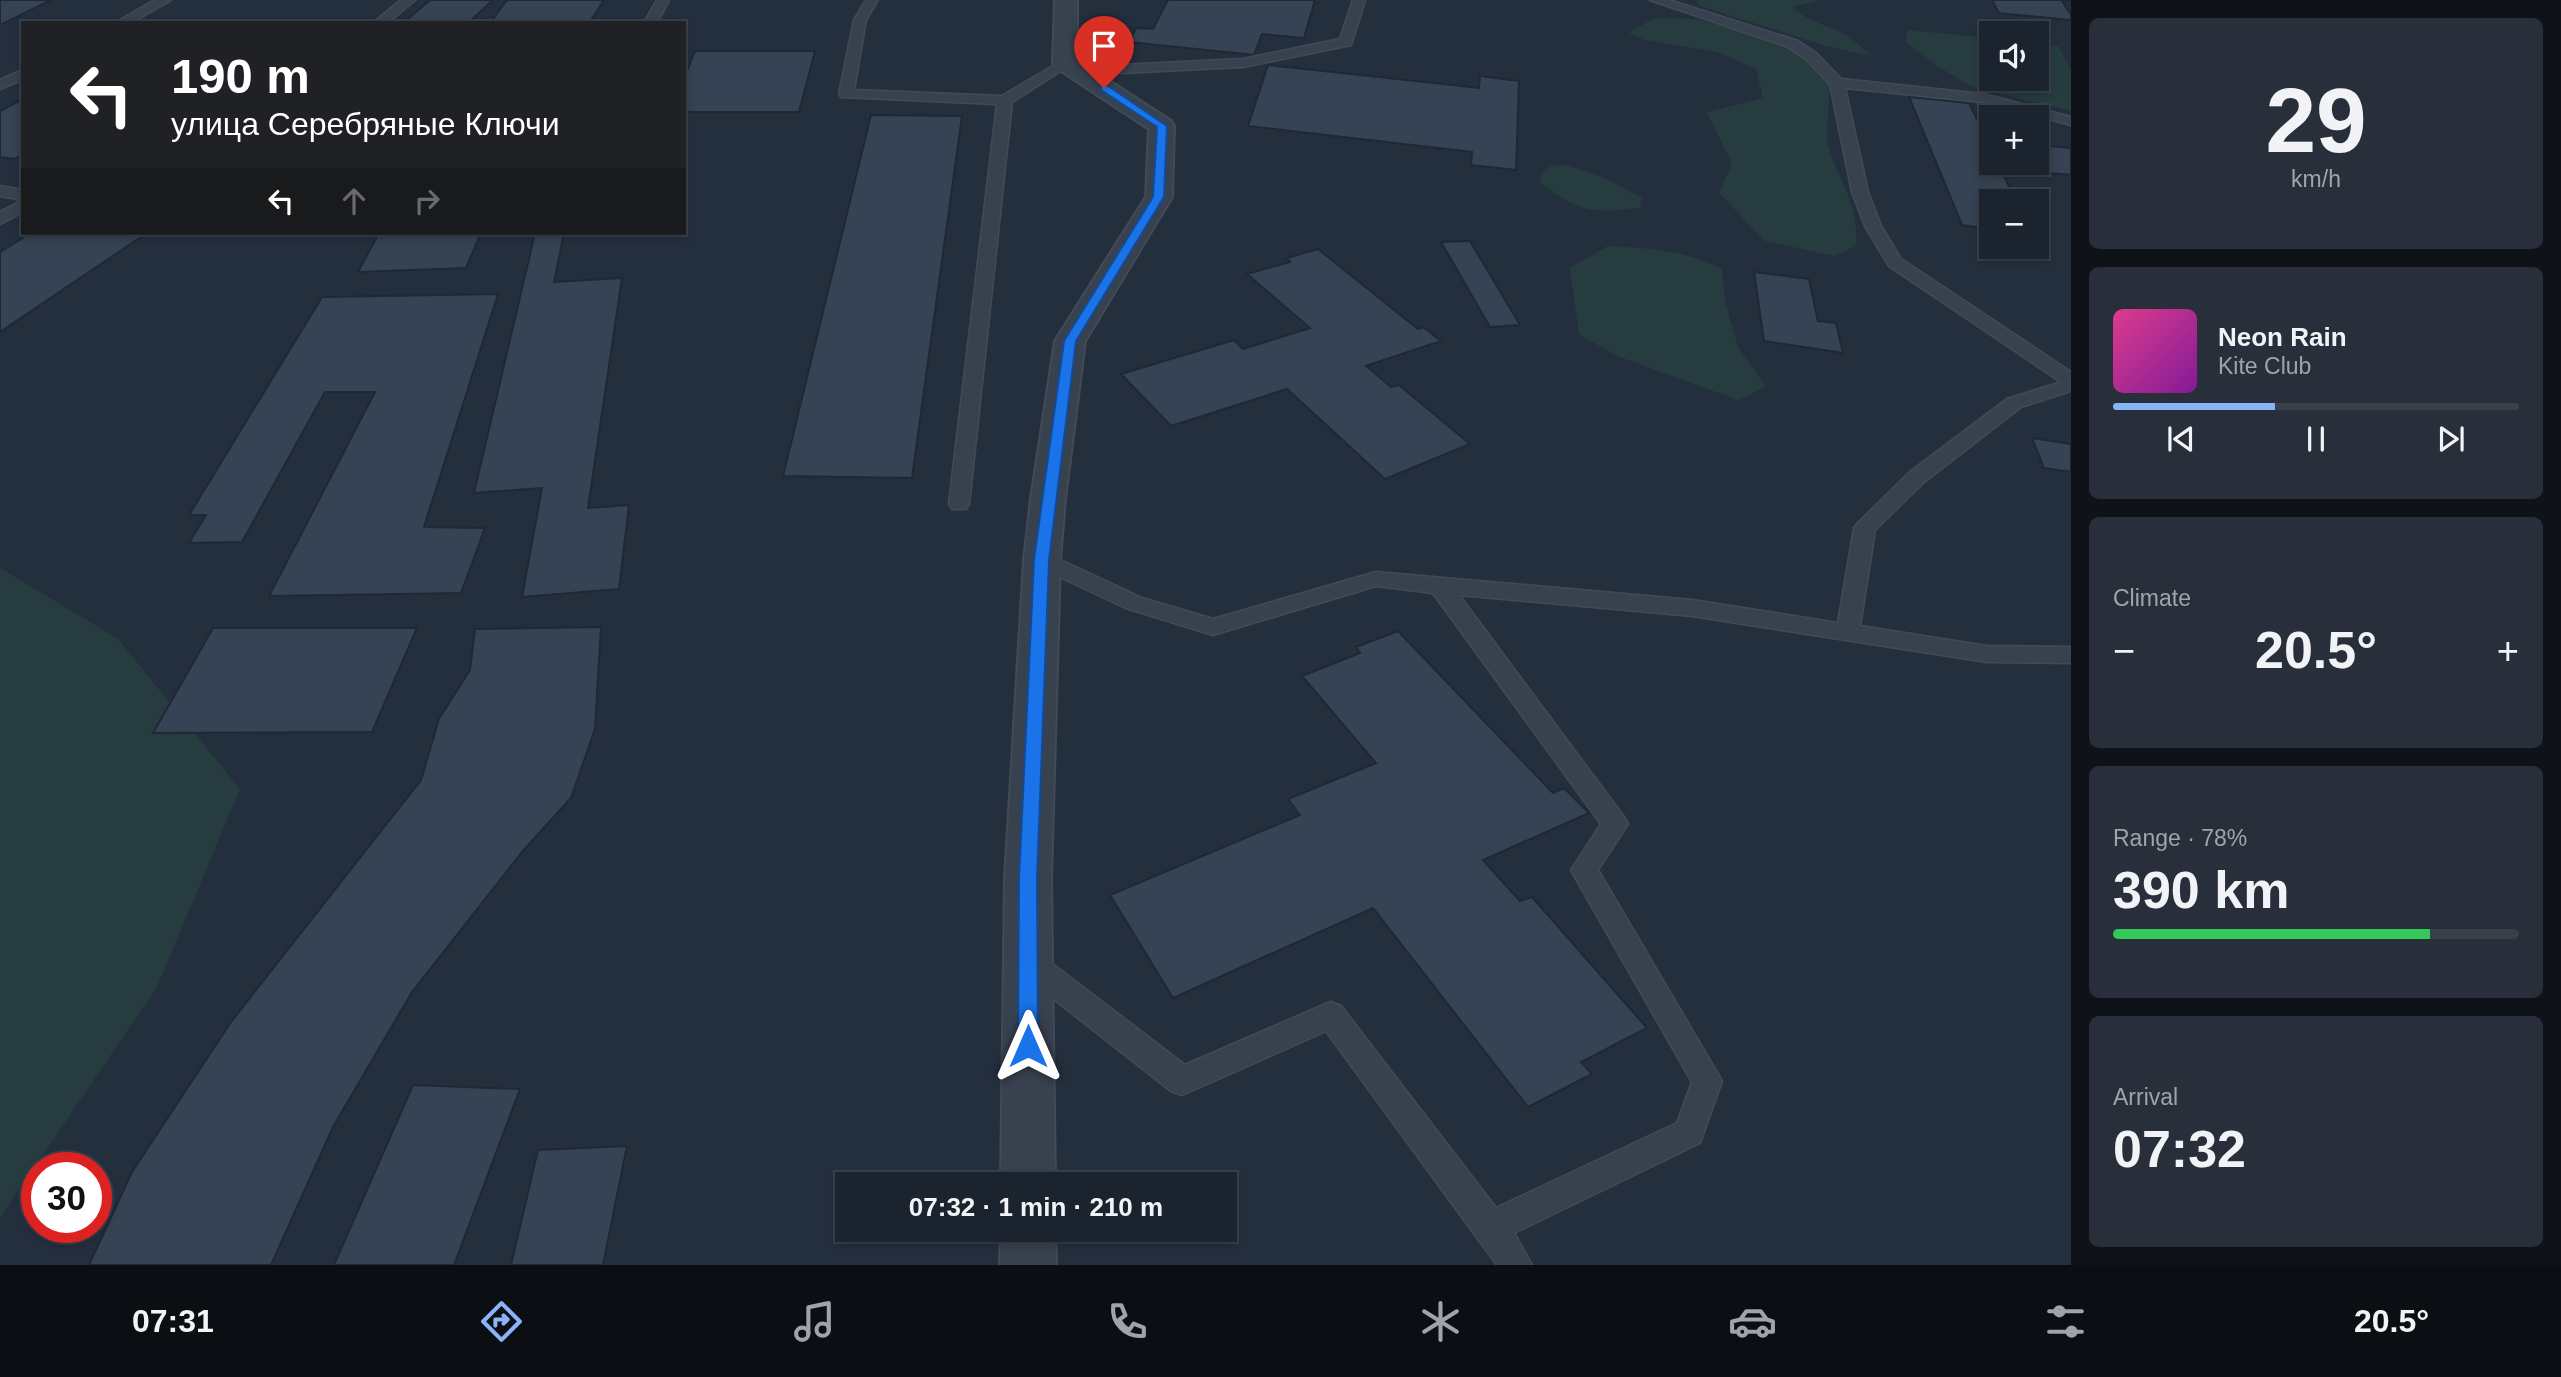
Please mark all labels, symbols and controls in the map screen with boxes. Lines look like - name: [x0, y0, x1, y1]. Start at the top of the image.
- pin: [1074, 16, 1134, 88]
- map controls: [1979, 21, 2049, 259]
- button: sound: [1979, 21, 2049, 91]
- icon: arrive: [1085, 27, 1123, 65]
- icon: left: [56, 49, 147, 140]
- text: 190 m: [171, 49, 310, 103]
- text: 29: [2265, 70, 2367, 171]
- button: +: [1979, 105, 2049, 175]
- text: улица Серебряные Ключи: [171, 106, 560, 142]
- text: km/h: [2291, 166, 2341, 192]
- icon: left: [262, 182, 300, 220]
- icon: ahead: [335, 182, 373, 220]
- icon: right: [408, 182, 446, 220]
- button: −: [1979, 189, 2049, 259]
- text: Neon Rain: [2218, 322, 2347, 352]
- text: Kite Club: [2218, 353, 2311, 379]
- icon: previous: [2162, 420, 2200, 458]
- icon: pause: [2297, 420, 2335, 458]
- icon: next: [2432, 420, 2470, 458]
- text: Climate: [2113, 585, 2191, 611]
- text: 20.5°: [2255, 621, 2377, 679]
- text: −: [2113, 630, 2135, 672]
- text: +: [2497, 630, 2519, 672]
- text: Range · 78%: [2113, 825, 2247, 851]
- text: 390 km: [2113, 861, 2289, 919]
- position arrow: [991, 1009, 1065, 1083]
- text: Arrival: [2113, 1084, 2178, 1110]
- text: 07:32: [2113, 1120, 2246, 1178]
- speed limit sign: 30: [21, 1152, 112, 1243]
- text: 07:32 · 1 min · 210 m: [909, 1192, 1163, 1222]
- icon: directions: [477, 1297, 526, 1346]
- icon: music: [790, 1297, 839, 1346]
- icon: phone: [1103, 1297, 1152, 1346]
- icon: climate: [1416, 1297, 1465, 1346]
- icon: car: [1728, 1297, 1777, 1346]
- icon: filters: [2041, 1297, 2090, 1346]
- text: 07:31: [132, 1303, 214, 1339]
- text: 20.5°: [2354, 1303, 2429, 1339]

